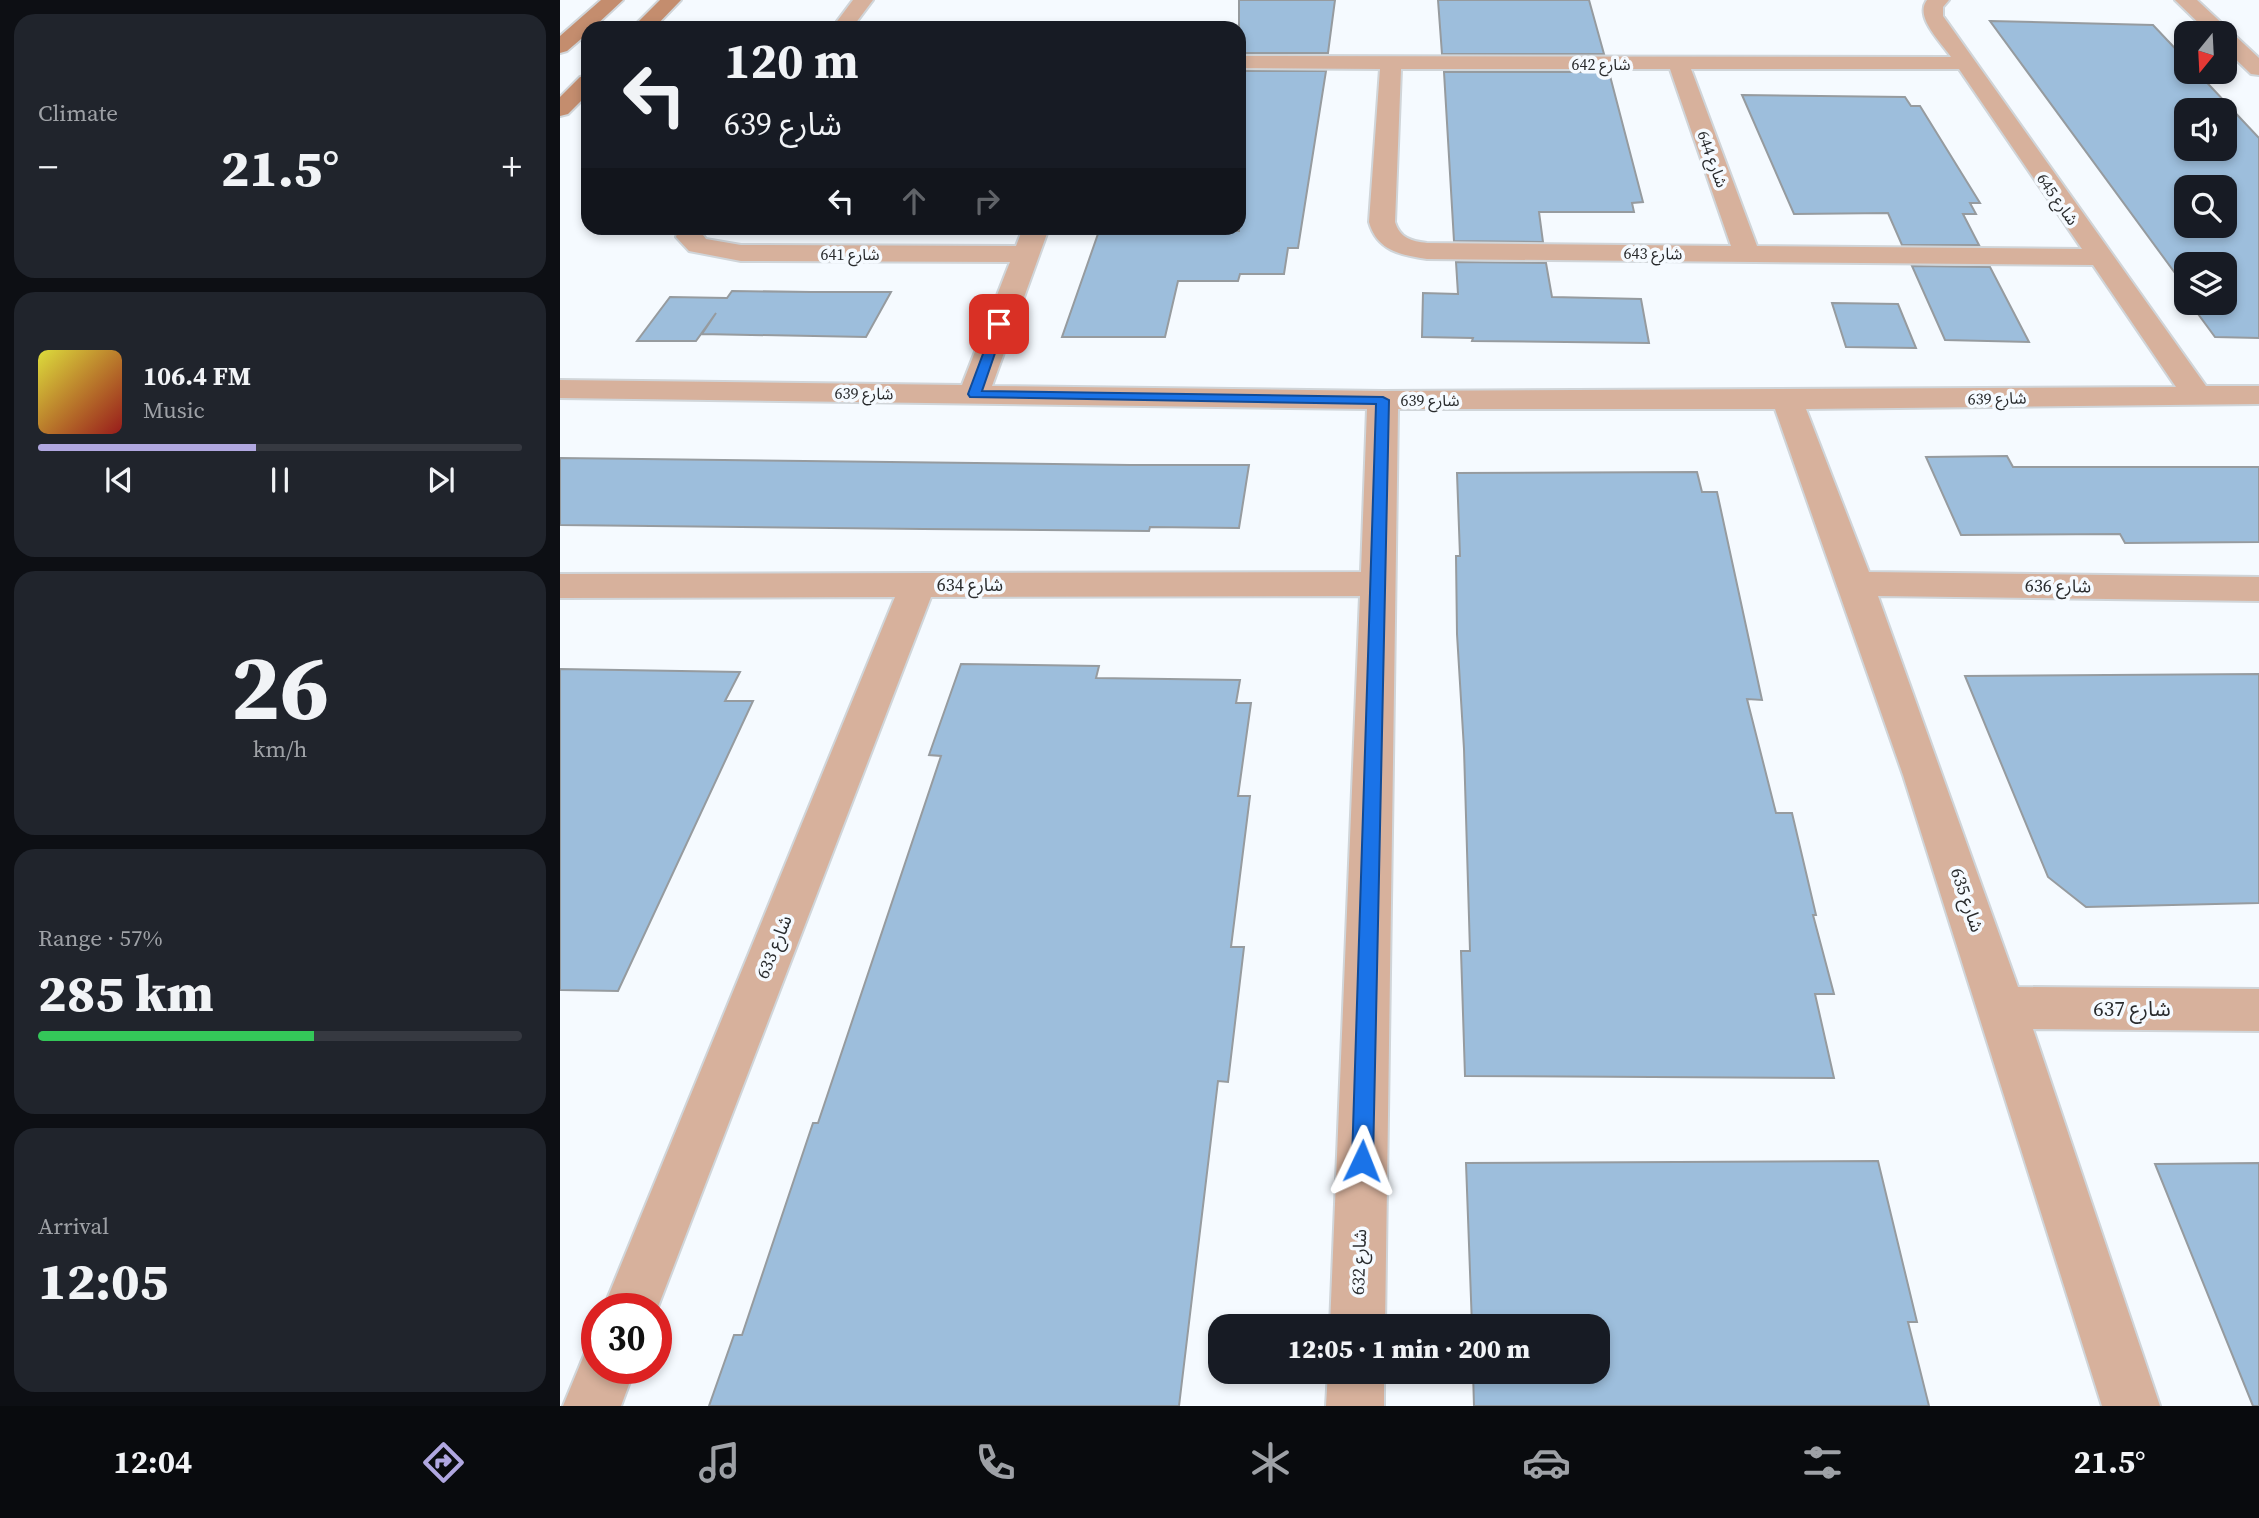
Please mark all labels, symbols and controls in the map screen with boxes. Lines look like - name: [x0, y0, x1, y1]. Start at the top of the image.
- north arrow: [2174, 21, 2236, 84]
- map controls: [2174, 21, 2237, 315]
- text: 120 m: [724, 27, 859, 94]
- icon: left: [609, 49, 700, 140]
- street label: شارع 642: [1572, 53, 1630, 77]
- text: Climate: [38, 97, 118, 129]
- button: sound: [2174, 98, 2237, 161]
- text: شارع 639: [724, 102, 842, 146]
- street label: شارع 644: [1691, 128, 1733, 191]
- text: 21.5°: [221, 132, 339, 203]
- text: −: [38, 141, 58, 193]
- text: +: [502, 141, 522, 193]
- street label: شارع 645: [2030, 169, 2084, 231]
- button: search: [2174, 175, 2237, 238]
- icon: left: [822, 182, 860, 220]
- icon: ahead: [895, 182, 933, 220]
- icon: right: [968, 182, 1006, 220]
- street label: شارع 643: [1623, 241, 1683, 267]
- street label: شارع 641: [821, 243, 879, 267]
- button: layers: [2174, 252, 2237, 315]
- pin: [969, 294, 1029, 354]
- icon: arrive: [980, 305, 1018, 343]
- text: 106.4 FM: [143, 358, 251, 394]
- street label: شارع 639: [834, 381, 894, 407]
- street label: شارع 639: [1967, 386, 2027, 412]
- street label: شارع 639: [1401, 389, 1459, 413]
- text: Music: [143, 394, 205, 426]
- icon: previous: [100, 461, 138, 499]
- icon: pause: [261, 461, 299, 499]
- icon: next: [422, 461, 460, 499]
- street label: شارع 634: [937, 572, 1003, 599]
- street label: شارع 636: [2025, 572, 2091, 601]
- text: 26: [231, 625, 329, 749]
- text: km/h: [253, 733, 307, 765]
- street label: شارع 635: [1943, 864, 1990, 936]
- street label: شارع 633: [750, 911, 799, 983]
- text: Range · 57%: [38, 922, 163, 954]
- text: 285 km: [38, 957, 214, 1028]
- street label: شارع 637: [2093, 994, 2171, 1024]
- position arrow: [1325, 1124, 1399, 1198]
- text: Arrival: [38, 1210, 109, 1242]
- street label: شارع 632: [1345, 1228, 1374, 1296]
- text: 12:05: [38, 1245, 168, 1316]
- speed limit sign: 30: [581, 1293, 672, 1384]
- text: 12:05 · 1 min · 200 m: [1288, 1331, 1530, 1367]
- icon: directions: [419, 1438, 468, 1487]
- icon: music: [695, 1438, 744, 1487]
- icon: phone: [971, 1438, 1020, 1487]
- icon: climate: [1246, 1438, 1295, 1487]
- icon: car: [1522, 1438, 1571, 1487]
- icon: filters: [1798, 1438, 1847, 1487]
- text: 12:04: [113, 1440, 192, 1484]
- text: 21.5°: [2073, 1440, 2146, 1484]

